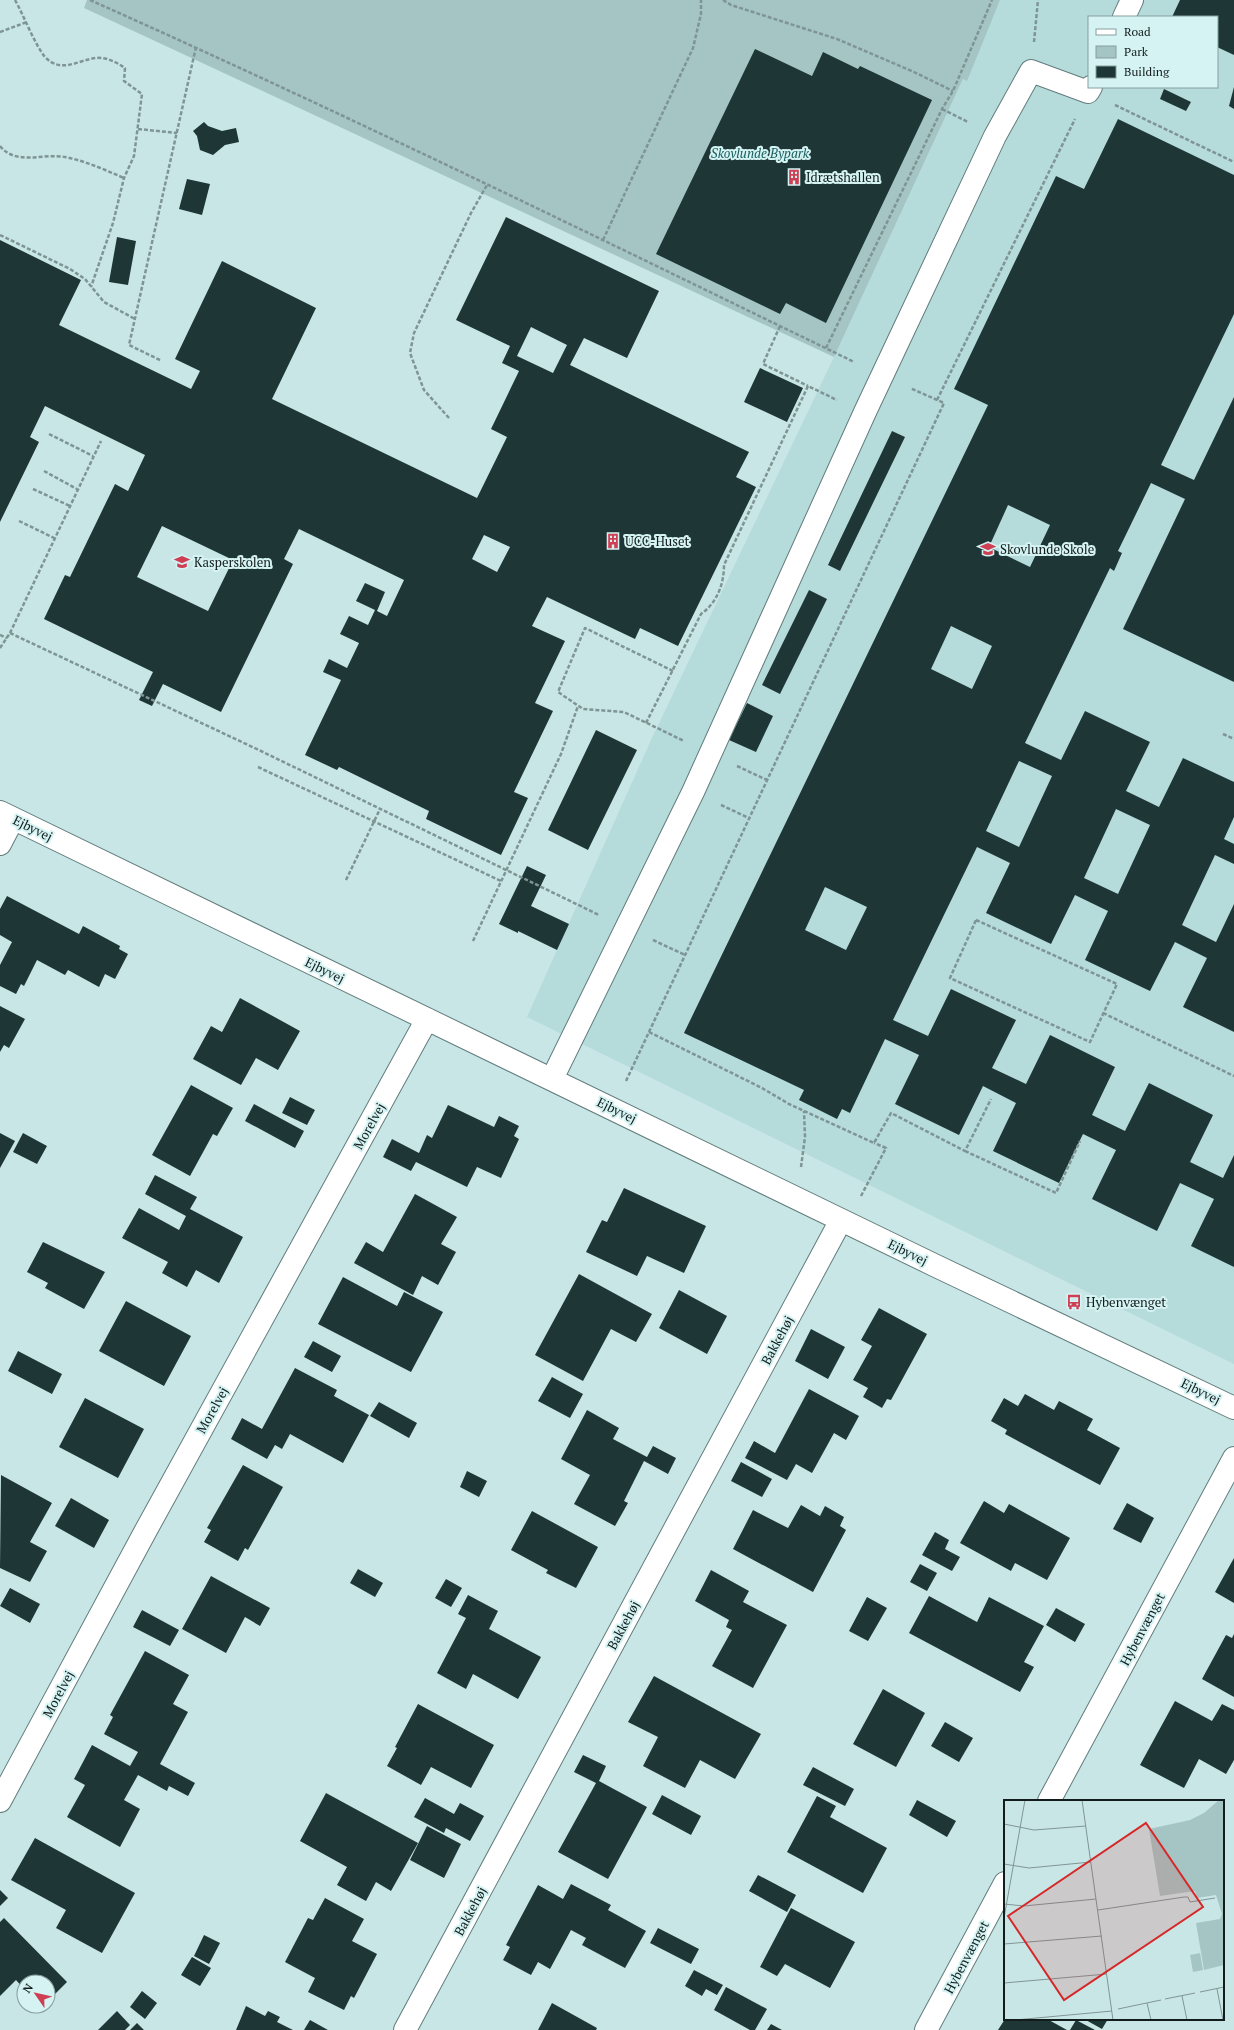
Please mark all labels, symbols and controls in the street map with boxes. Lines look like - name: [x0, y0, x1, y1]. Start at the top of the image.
- legend: [1088, 16, 1218, 88]
- text: Road: [1124, 24, 1151, 39]
- text: Park: [1124, 44, 1149, 59]
- text: Building: [1124, 64, 1170, 79]
- park label: Skovlunde Bypark: [711, 144, 810, 162]
- building icon: Idrætshallen: [785, 168, 803, 186]
- place label: Idrætshallen: [806, 168, 880, 186]
- building icon: UCC-Huset: [604, 532, 622, 550]
- place label: UCC-Huset: [625, 532, 689, 550]
- school or university icon: Skovlunde Skole: [979, 540, 997, 558]
- place label: Skovlunde Skole: [1000, 540, 1094, 558]
- school or university icon: Kasperskolen: [173, 553, 191, 571]
- place label: Kasperskolen: [194, 553, 271, 571]
- street label: Ejbyvej: [10, 811, 56, 845]
- street label: Ejbyvej: [302, 953, 348, 987]
- street label: Ejbyvej: [594, 1093, 640, 1127]
- street label: Morelvej: [349, 1100, 389, 1152]
- street label: Ejbyvej: [885, 1235, 931, 1269]
- bus stop icon: Hybenvænget: [1065, 1293, 1083, 1311]
- place label: Hybenvænget: [1086, 1293, 1166, 1311]
- street label: Bakkehøj: [757, 1312, 797, 1368]
- street label: Ejbyvej: [1178, 1374, 1224, 1408]
- street label: Morelvej: [192, 1384, 232, 1436]
- street label: Hybenvænget: [1115, 1589, 1169, 1669]
- street label: Bakkehøj: [603, 1597, 643, 1653]
- street label: Morelvej: [38, 1667, 78, 1721]
- inset map: [1004, 1800, 1224, 2020]
- street label: Bakkehøj: [450, 1883, 490, 1939]
- street label: Hybenvænget: [939, 1917, 993, 1997]
- north arrow: [16, 1974, 56, 2014]
- text: N: [20, 1980, 36, 1996]

